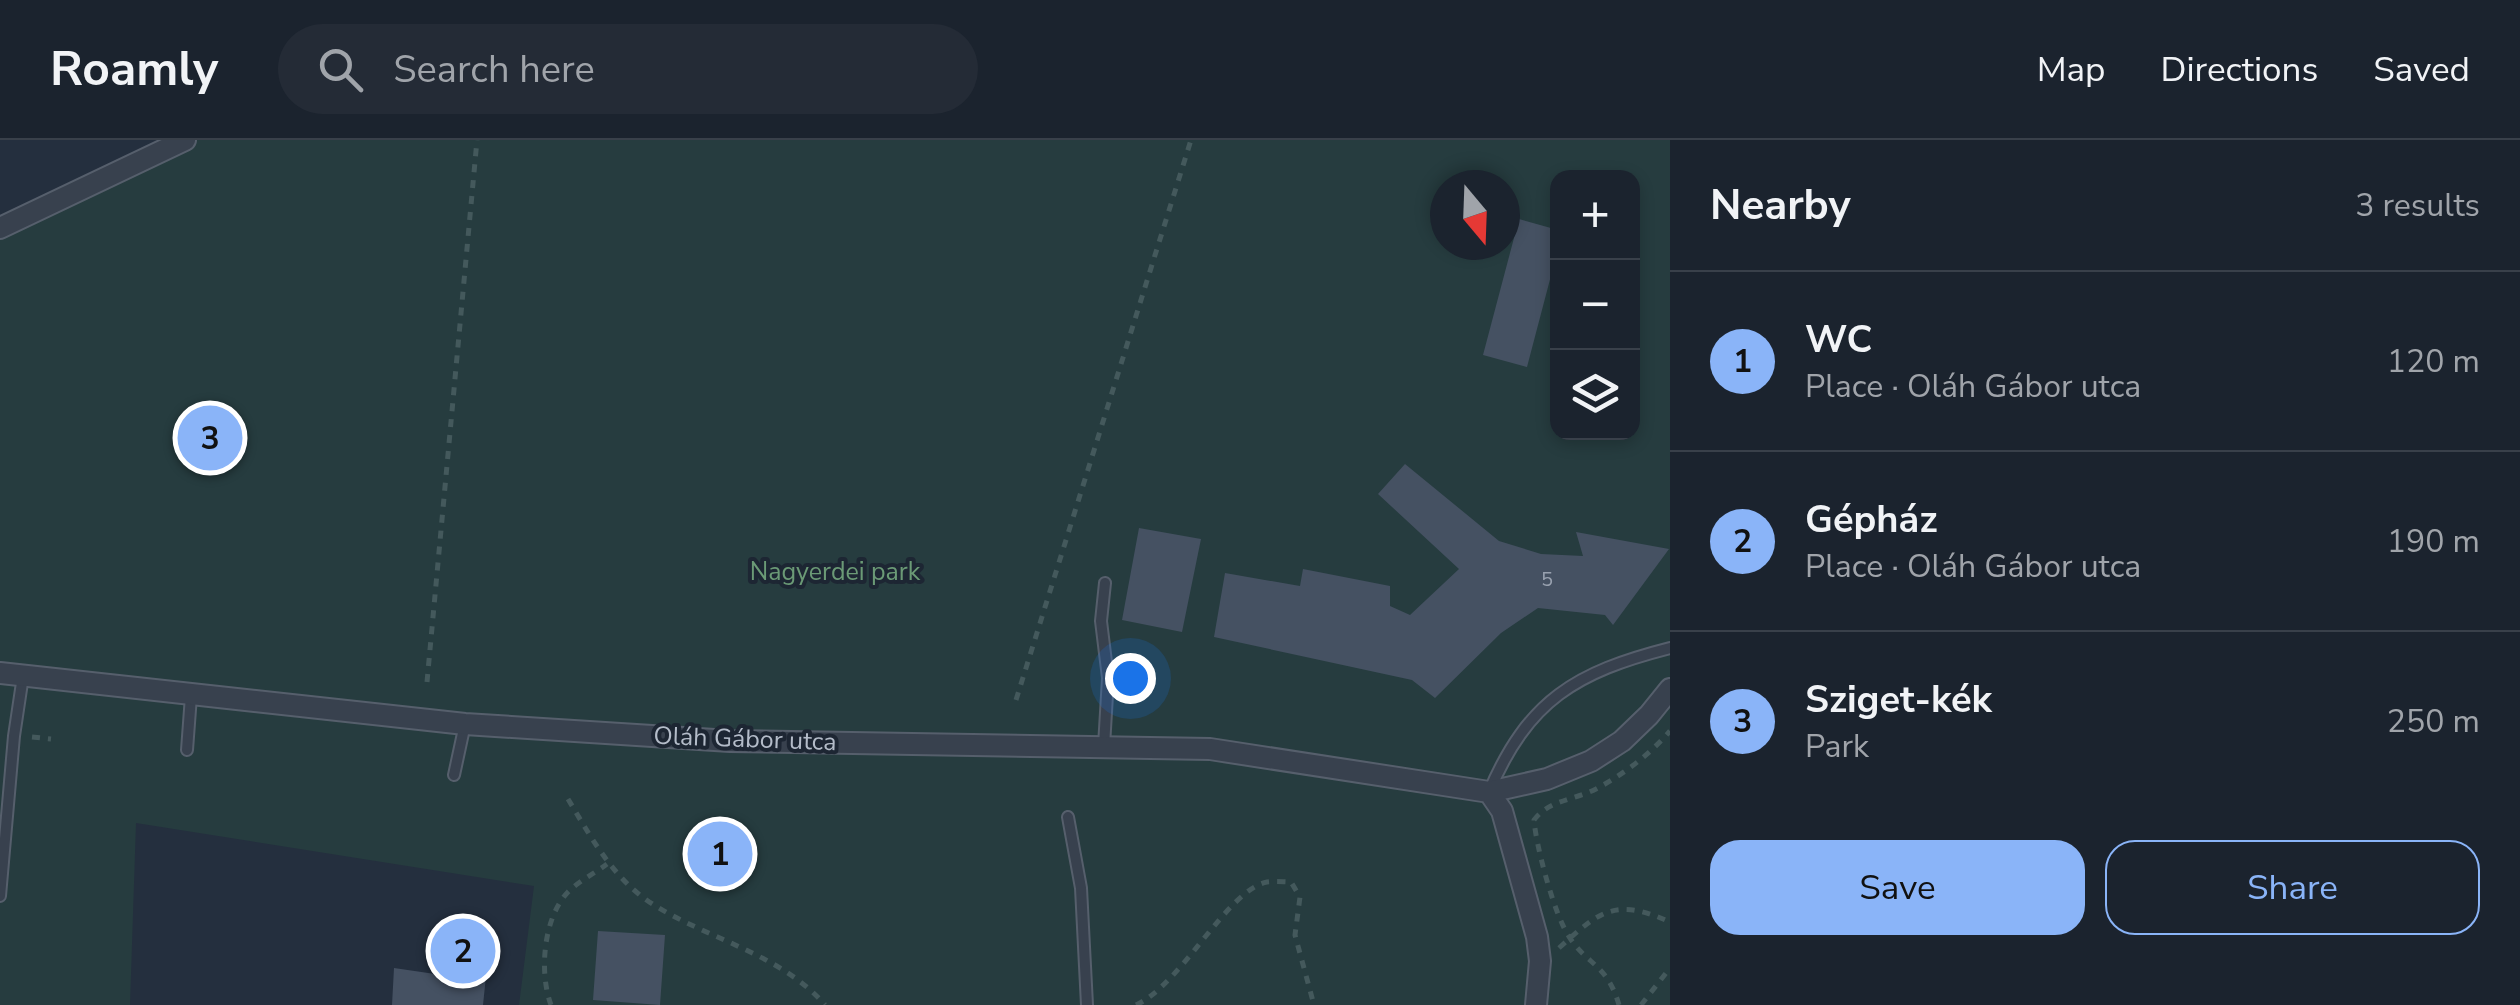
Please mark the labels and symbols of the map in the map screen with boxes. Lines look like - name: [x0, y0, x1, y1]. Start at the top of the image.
- north arrow: [1430, 170, 1520, 260]
- pin: 3: [178, 400, 242, 476]
- park label: Nagyerdei park: [750, 555, 921, 589]
- house number: 5: [1541, 566, 1553, 593]
- your location: [1105, 653, 1156, 704]
- street label: Oláh Gábor utca: [653, 719, 837, 759]
- pin: 1: [688, 816, 752, 892]
- pin: 2: [430, 914, 496, 988]

